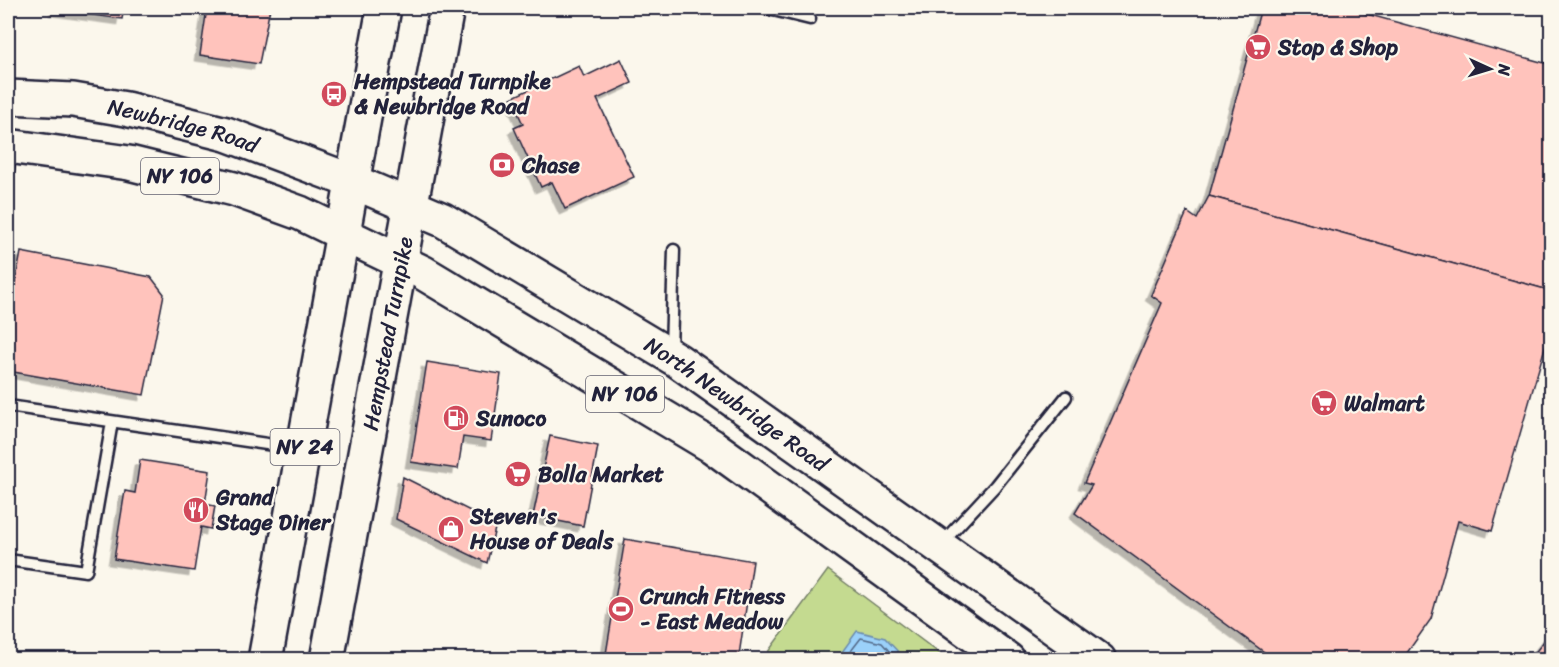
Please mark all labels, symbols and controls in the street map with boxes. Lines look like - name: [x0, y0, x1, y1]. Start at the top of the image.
- place label: Stop & Shop: [1277, 28, 1398, 67]
- supermarket icon: Stop & Shop: [1243, 32, 1273, 62]
- north arrow: [1460, 39, 1520, 99]
- place label: Hempstead Turnpike & Newbridge Road: [353, 62, 551, 126]
- text: N: [1490, 62, 1519, 77]
- bus stop icon: Hempstead Turnpike & Newbridge Road: [319, 79, 349, 109]
- street label: Newbridge Road: [105, 87, 266, 165]
- place label: Chase: [521, 146, 580, 185]
- bank icon: Chase: [487, 150, 517, 180]
- road number: NY 106: [141, 158, 219, 194]
- street label: Hempstead Turnpike: [350, 233, 424, 434]
- street label: North Newbridge Road: [637, 325, 839, 483]
- road number: NY 106: [586, 376, 664, 412]
- place label: Walmart: [1344, 384, 1425, 423]
- supermarket icon: Walmart: [1309, 388, 1339, 418]
- place label: Sunoco: [475, 399, 547, 438]
- fuel station icon: Sunoco: [441, 403, 471, 433]
- road number: NY 24: [270, 429, 340, 465]
- place label: Bolla Market: [538, 455, 664, 494]
- supermarket icon: Bolla Market: [503, 459, 533, 489]
- place label: Grand Stage Diner: [215, 478, 332, 542]
- restaurant icon: Grand Stage Diner: [181, 495, 211, 525]
- place label: Steven's House of Deals: [469, 497, 614, 561]
- shop icon: Steven's House of Deals: [436, 514, 466, 544]
- place label: Crunch Fitness - East Meadow: [639, 577, 786, 641]
- sports icon: Crunch Fitness - East Meadow: [606, 594, 636, 624]

